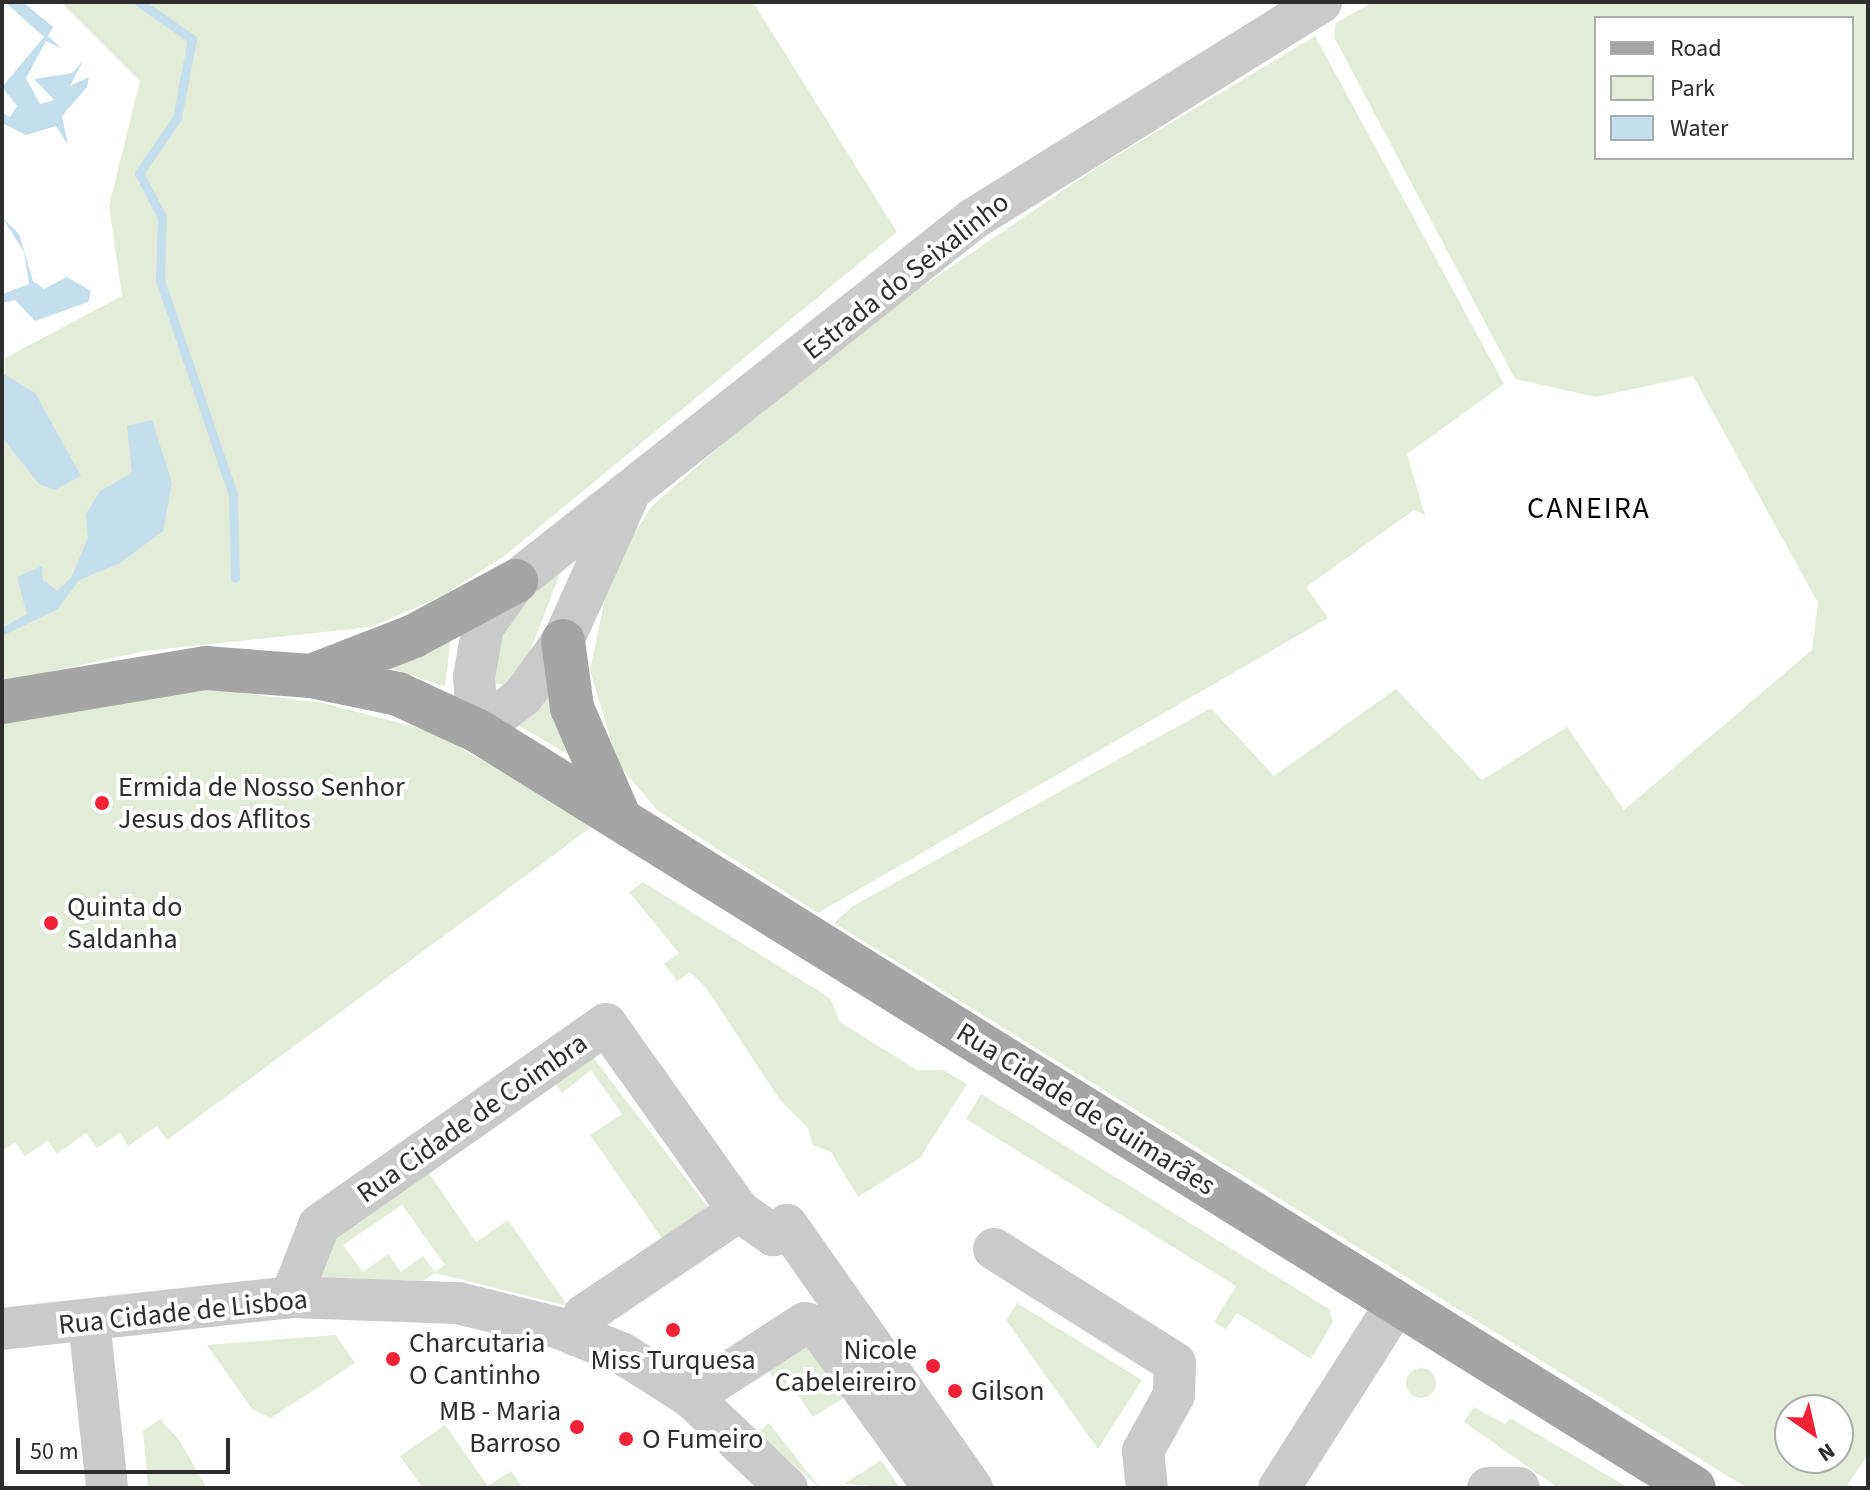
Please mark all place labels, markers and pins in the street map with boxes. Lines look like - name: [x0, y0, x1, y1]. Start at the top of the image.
- place label: Ermida de Nosso Senhor Jesus dos Aflitos: [118, 770, 405, 836]
- marker: Ermida de Nosso Senhor Jesus dos Aflitos: [93, 794, 111, 812]
- place label: Quinta do Saldanha: [67, 890, 182, 956]
- marker: Quinta do Saldanha: [42, 914, 60, 932]
- marker: Miss Turquesa: [664, 1321, 682, 1339]
- place label: Charcutaria O Cantinho: [409, 1326, 545, 1392]
- place label: Nicole Cabeleireiro: [775, 1333, 917, 1399]
- place label: Miss Turquesa: [590, 1343, 756, 1377]
- marker: Charcutaria O Cantinho: [384, 1350, 402, 1368]
- marker: Nicole Cabeleireiro: [924, 1357, 942, 1375]
- place label: Gilson: [971, 1374, 1045, 1408]
- marker: Gilson: [946, 1382, 964, 1400]
- place label: MB - Maria Barroso: [439, 1394, 561, 1460]
- marker: MB - Maria Barroso: [568, 1418, 586, 1436]
- place label: O Fumeiro: [642, 1422, 763, 1456]
- marker: O Fumeiro: [617, 1430, 635, 1448]

